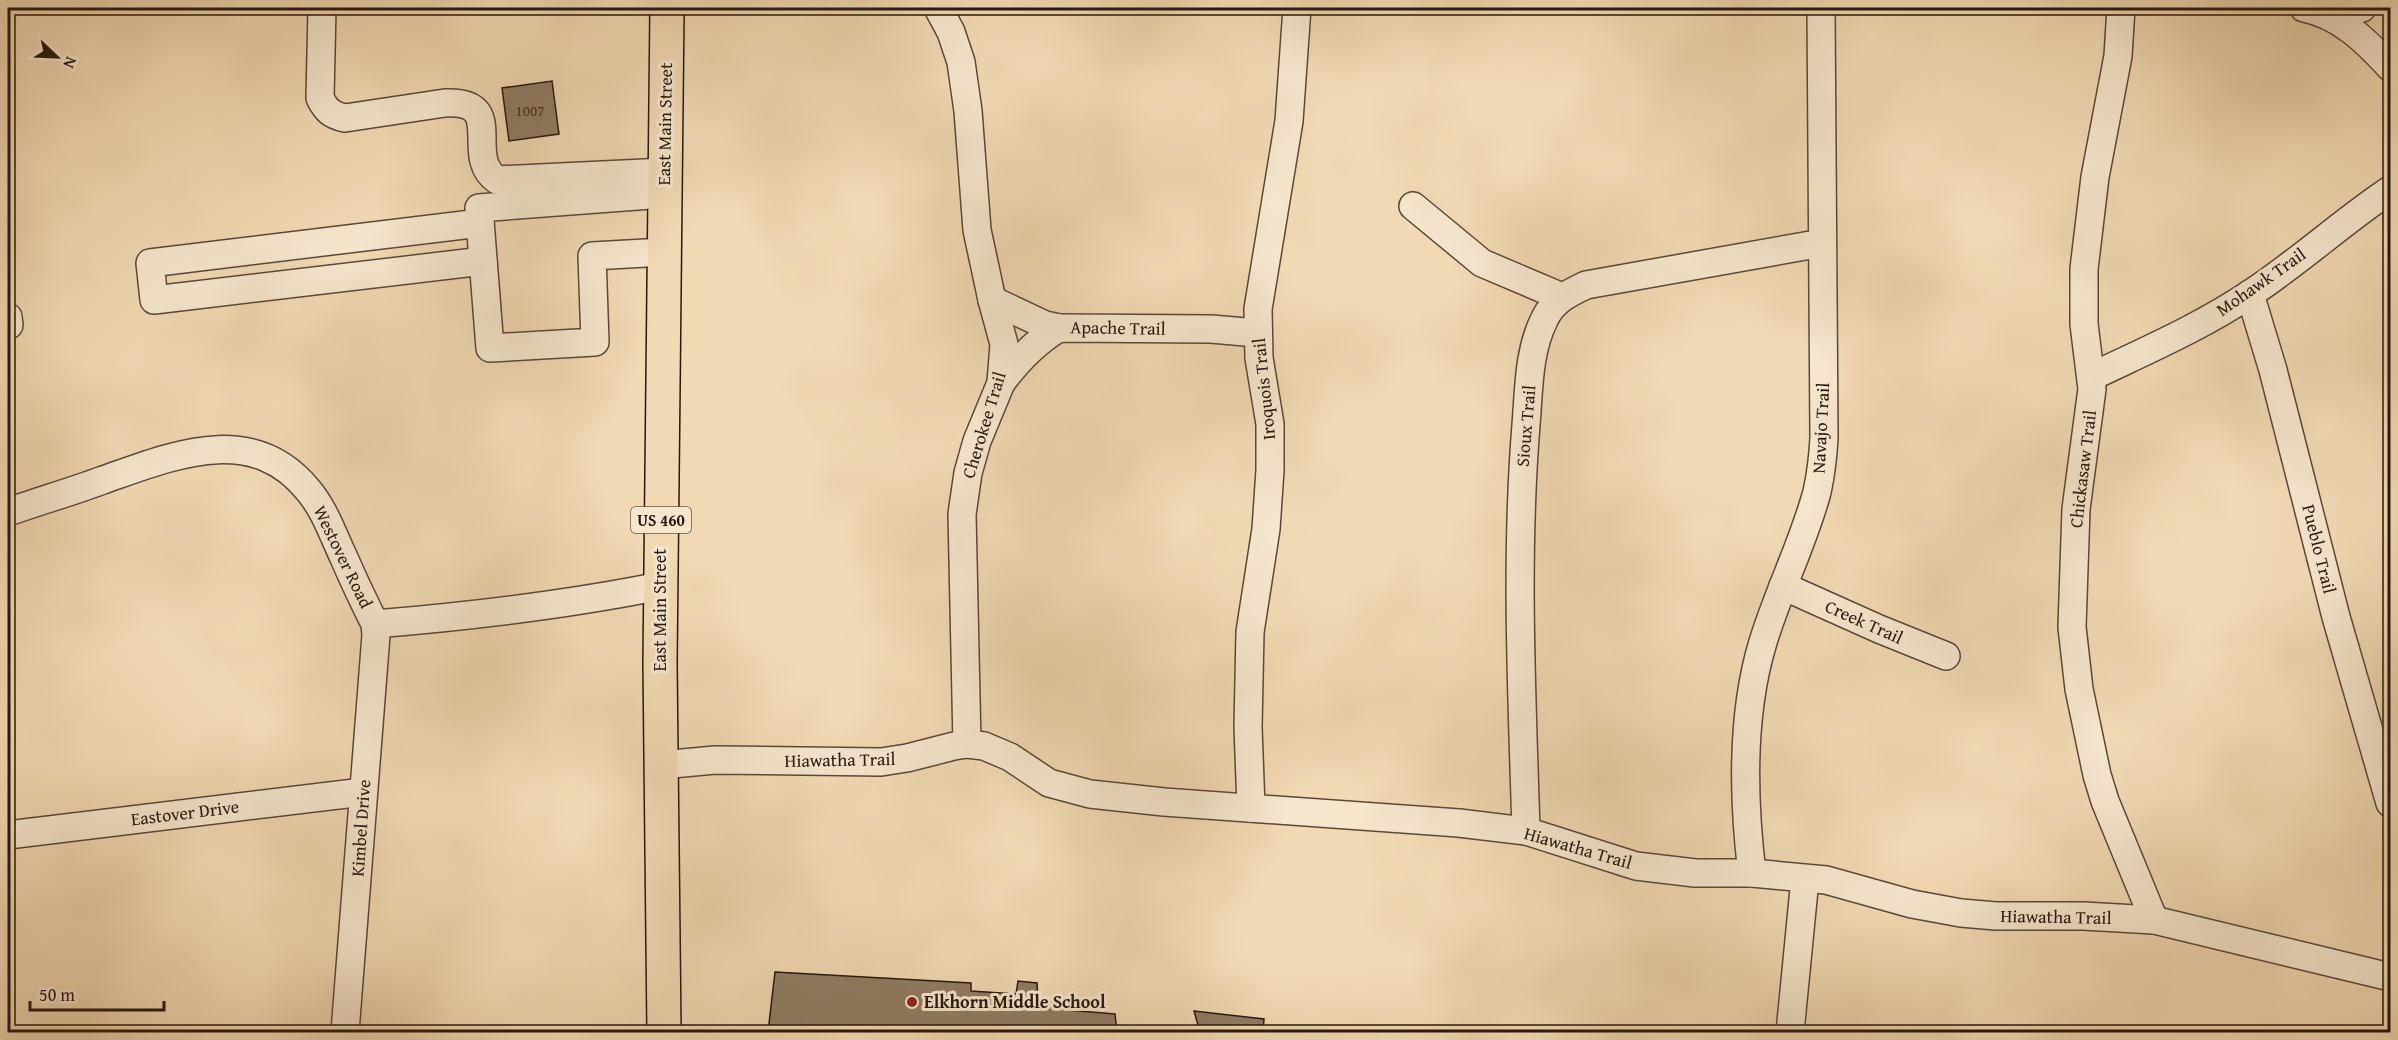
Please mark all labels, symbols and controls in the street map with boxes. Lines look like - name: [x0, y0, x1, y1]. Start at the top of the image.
- north arrow: [27, 27, 87, 87]
- text: N: [58, 53, 84, 73]
- street label: East Main Street: [650, 62, 679, 186]
- house number: 1007: [516, 100, 544, 121]
- street label: Mohawk Trail: [2210, 241, 2311, 323]
- street label: Apache Trail: [1070, 313, 1166, 342]
- street label: Iroquois Trail: [1245, 337, 1282, 441]
- street label: Cherokee Trail: [954, 368, 1013, 482]
- street label: Navajo Trail: [1805, 382, 1836, 474]
- street label: Sioux Trail: [1508, 384, 1543, 468]
- street label: Chickasaw Trail: [2062, 409, 2103, 529]
- street label: Westover Road: [307, 501, 380, 613]
- street label: Pueblo Trail: [2295, 501, 2344, 596]
- road number: US 460: [631, 507, 691, 533]
- street label: East Main Street: [646, 548, 673, 672]
- street label: Creek Trail: [1821, 592, 1908, 651]
- street label: Hiawatha Trail: [784, 745, 896, 774]
- street label: Kimbel Drive: [344, 778, 377, 878]
- street label: Eastover Drive: [129, 792, 241, 833]
- street label: Hiawatha Trail: [1521, 819, 1635, 876]
- street label: Hiawatha Trail: [2000, 902, 2112, 931]
- scale bar: [30, 974, 164, 1012]
- text: 50 m: [39, 981, 75, 1008]
- place label: Elkhorn Middle School: [924, 988, 1106, 1015]
- marker: Elkhorn Middle School: [905, 995, 919, 1009]

